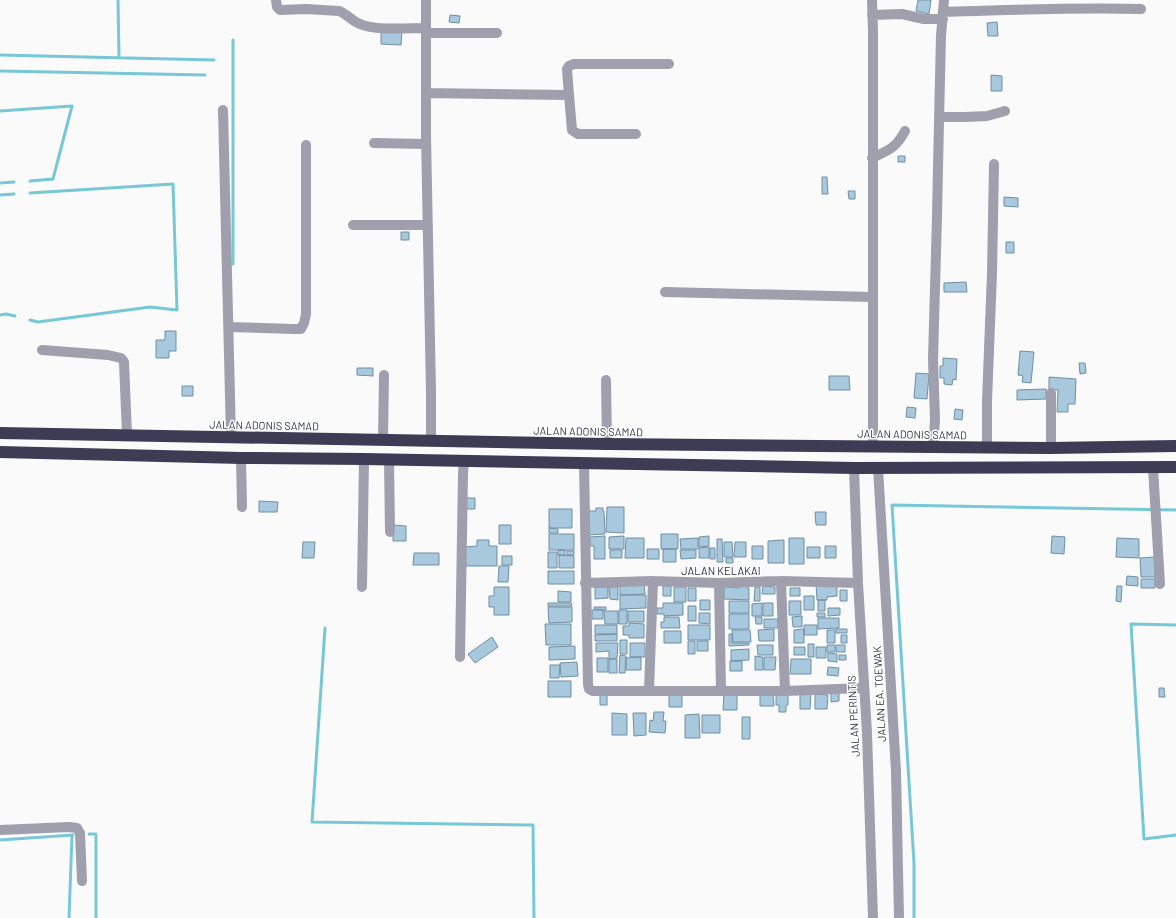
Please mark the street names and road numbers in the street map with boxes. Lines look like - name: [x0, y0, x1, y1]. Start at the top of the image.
- street label: JALAN ADONIS SAMAD: [209, 418, 319, 432]
- street label: JALAN ADONIS SAMAD: [533, 424, 643, 438]
- street label: JALAN ADONIS SAMAD: [857, 427, 967, 441]
- street label: JALAN KELAKAI: [681, 564, 761, 577]
- street label: JALAN EA. TOEWAK: [870, 645, 888, 742]
- street label: JALAN PERINTIS: [844, 675, 862, 757]

